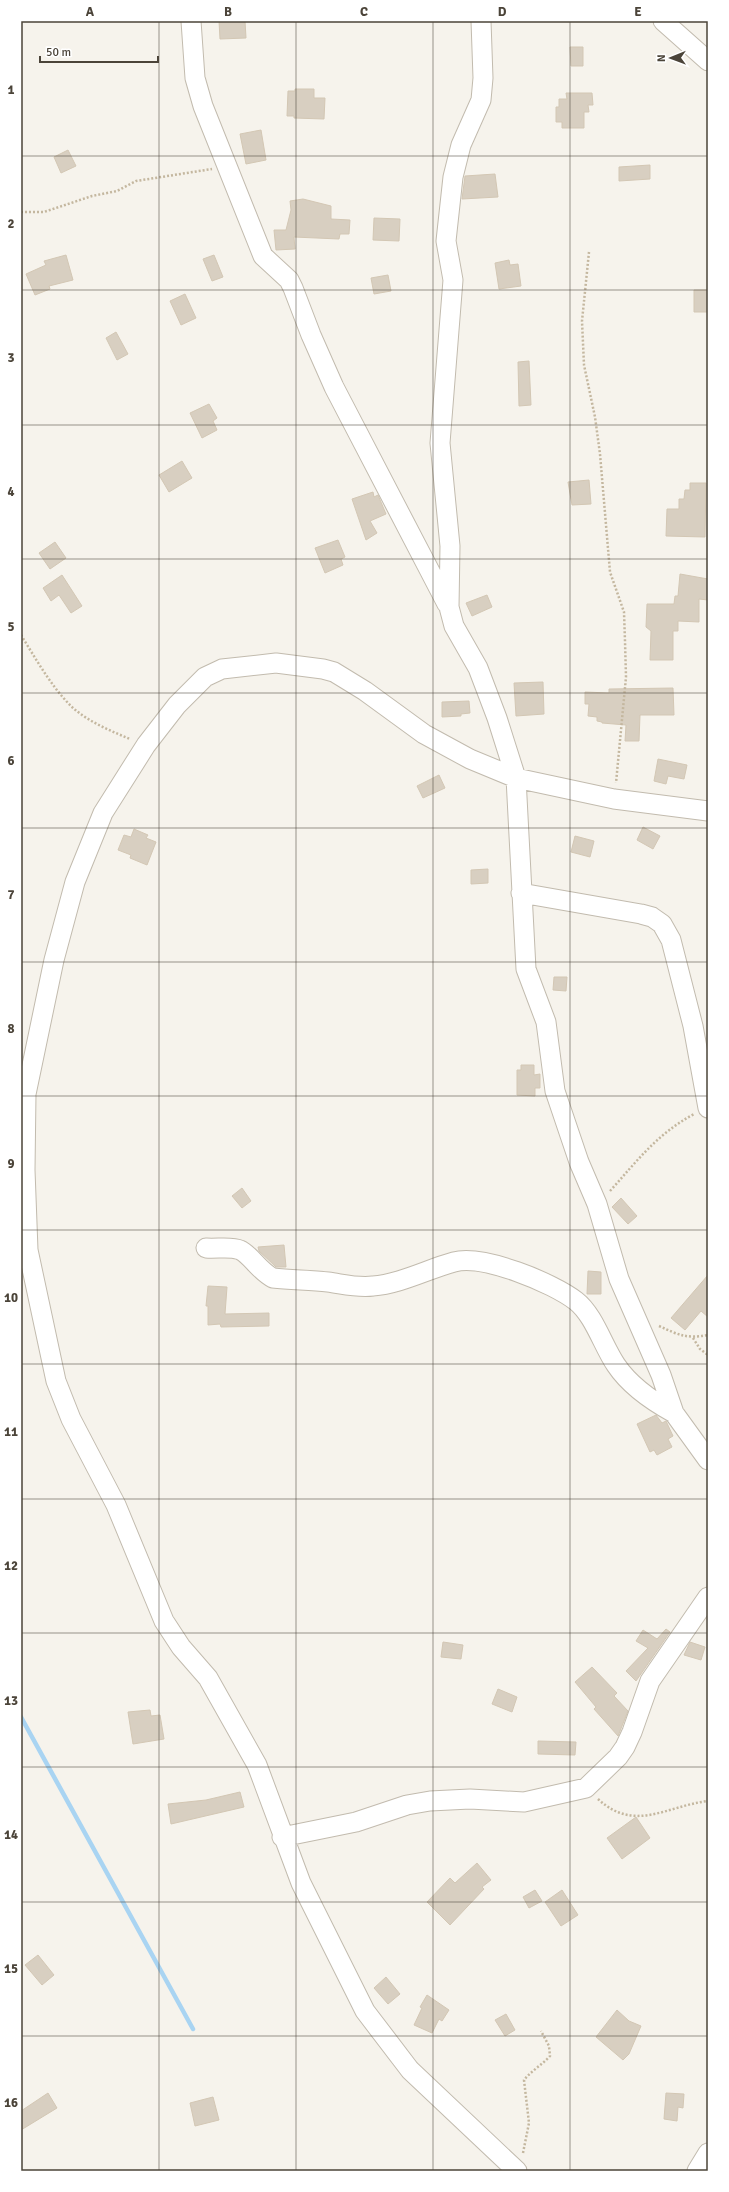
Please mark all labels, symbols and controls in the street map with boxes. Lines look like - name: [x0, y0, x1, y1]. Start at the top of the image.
- text: A: [86, 4, 95, 20]
- text: B: [224, 4, 232, 20]
- text: C: [360, 4, 368, 20]
- text: D: [498, 4, 507, 20]
- text: E: [634, 4, 642, 20]
- scale bar: [40, 38, 158, 64]
- north arrow: [651, 38, 691, 78]
- text: 50 m: [46, 45, 71, 60]
- text: N: [655, 54, 668, 62]
- text: 1: [7, 82, 15, 98]
- text: 2: [7, 216, 15, 232]
- text: 3: [7, 350, 15, 366]
- text: 4: [7, 484, 15, 500]
- text: 5: [7, 619, 15, 635]
- text: 6: [7, 753, 15, 769]
- text: 7: [7, 887, 15, 903]
- text: 8: [7, 1021, 15, 1037]
- text: 9: [7, 1156, 15, 1172]
- text: 10: [4, 1290, 18, 1306]
- text: 11: [4, 1424, 18, 1440]
- text: 12: [4, 1558, 18, 1574]
- text: 13: [4, 1693, 18, 1709]
- text: 14: [4, 1827, 18, 1843]
- text: 15: [4, 1961, 18, 1977]
- text: 16: [4, 2095, 18, 2111]

